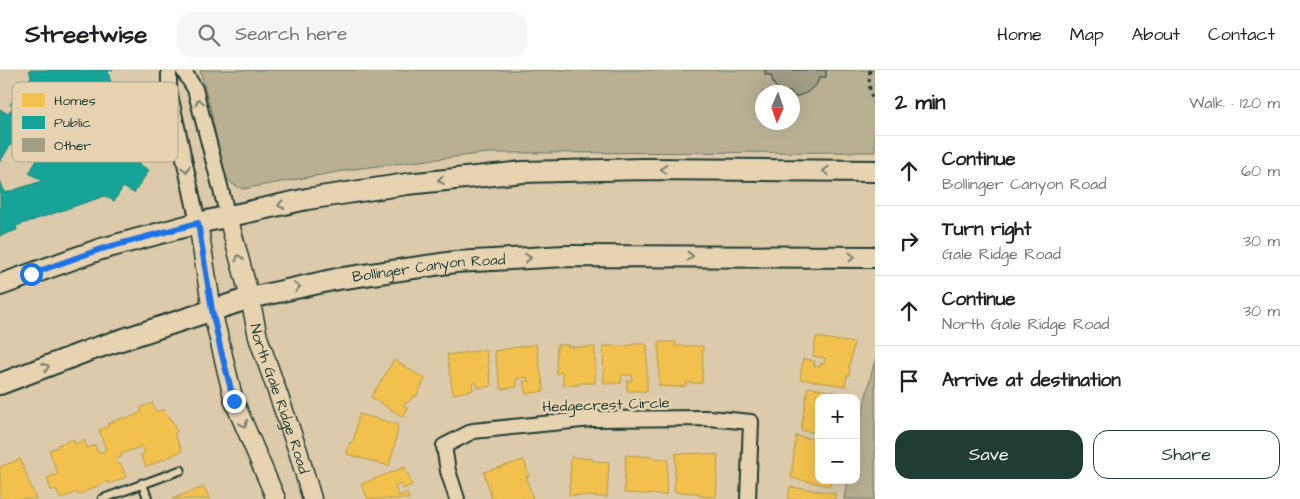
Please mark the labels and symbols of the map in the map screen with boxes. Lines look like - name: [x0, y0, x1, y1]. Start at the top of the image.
- legend: [12, 82, 178, 162]
- north arrow: [755, 85, 800, 130]
- text: Homes: [54, 91, 96, 111]
- one-way arrow: [194, 98, 204, 106]
- text: Public: [54, 113, 91, 133]
- text: Other: [54, 136, 92, 156]
- one-way arrow: [660, 164, 668, 174]
- one-way arrow: [180, 165, 191, 174]
- one-way arrow: [822, 166, 830, 176]
- one-way arrow: [437, 174, 445, 185]
- one-way arrow: [276, 199, 285, 210]
- street label: Bollinger Canyon Road: [351, 249, 506, 287]
- one-way arrow: [686, 251, 694, 261]
- one-way arrow: [849, 251, 857, 262]
- one-way arrow: [524, 253, 532, 264]
- one-way arrow: [234, 254, 244, 262]
- route start: [20, 263, 43, 286]
- one-way arrow: [293, 283, 302, 293]
- street label: North Gale Ridge Road: [245, 322, 315, 476]
- one-way arrow: [41, 363, 49, 373]
- route end: [223, 390, 246, 413]
- street label: Hedgecrest Circle: [542, 392, 670, 419]
- one-way arrow: [238, 419, 248, 428]

